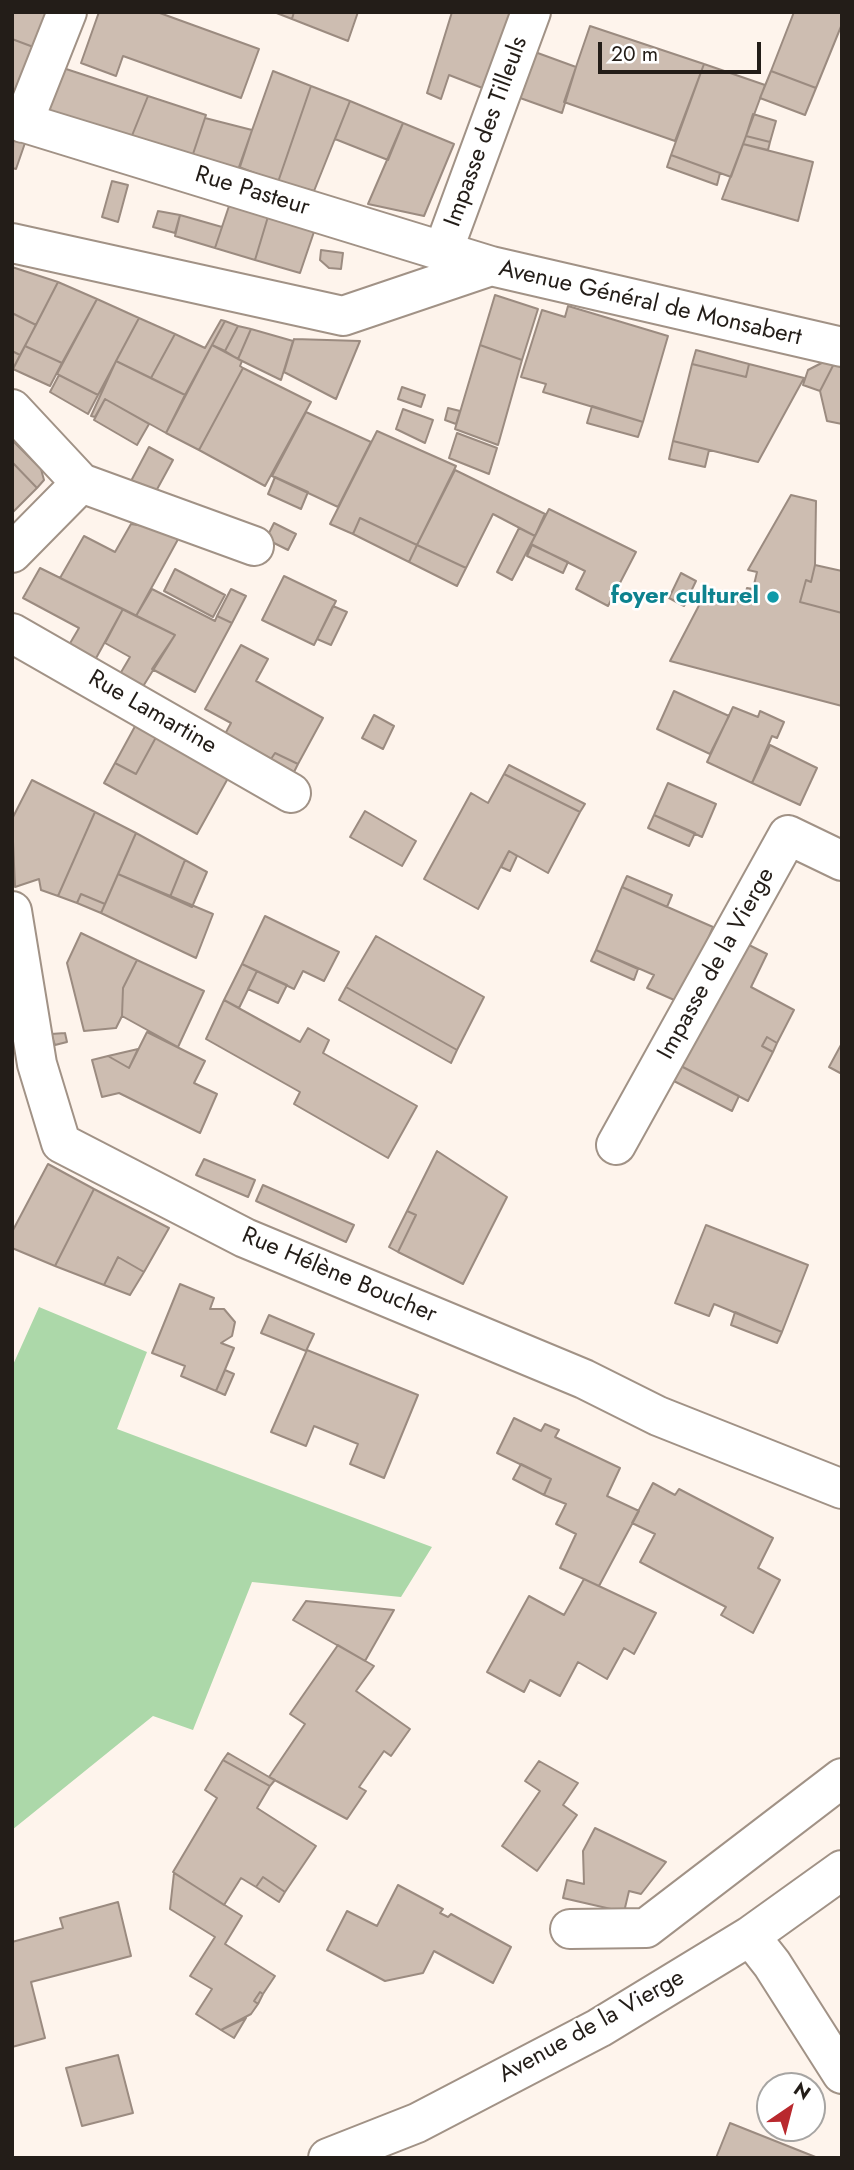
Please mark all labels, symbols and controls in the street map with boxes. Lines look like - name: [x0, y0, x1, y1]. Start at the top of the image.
- scale bar: [602, 28, 765, 72]
- street label: Impasse des Tilleuls: [439, 33, 535, 231]
- text: 20 m: [611, 39, 658, 69]
- street label: Rue Pasteur: [191, 161, 313, 223]
- street label: Avenue Général de Monsabert: [496, 255, 804, 353]
- place label: foyer culturel: [611, 583, 759, 611]
- marker: foyer culturel: [765, 589, 781, 605]
- street label: Rue Lamartine: [83, 665, 221, 761]
- street label: Impasse de la Vierge: [652, 863, 782, 1065]
- street label: Rue Hélène Boucher: [237, 1222, 441, 1330]
- street label: Avenue de la Vierge: [494, 1964, 690, 2090]
- north arrow: [756, 2072, 826, 2142]
- text: N: [788, 2076, 816, 2106]

